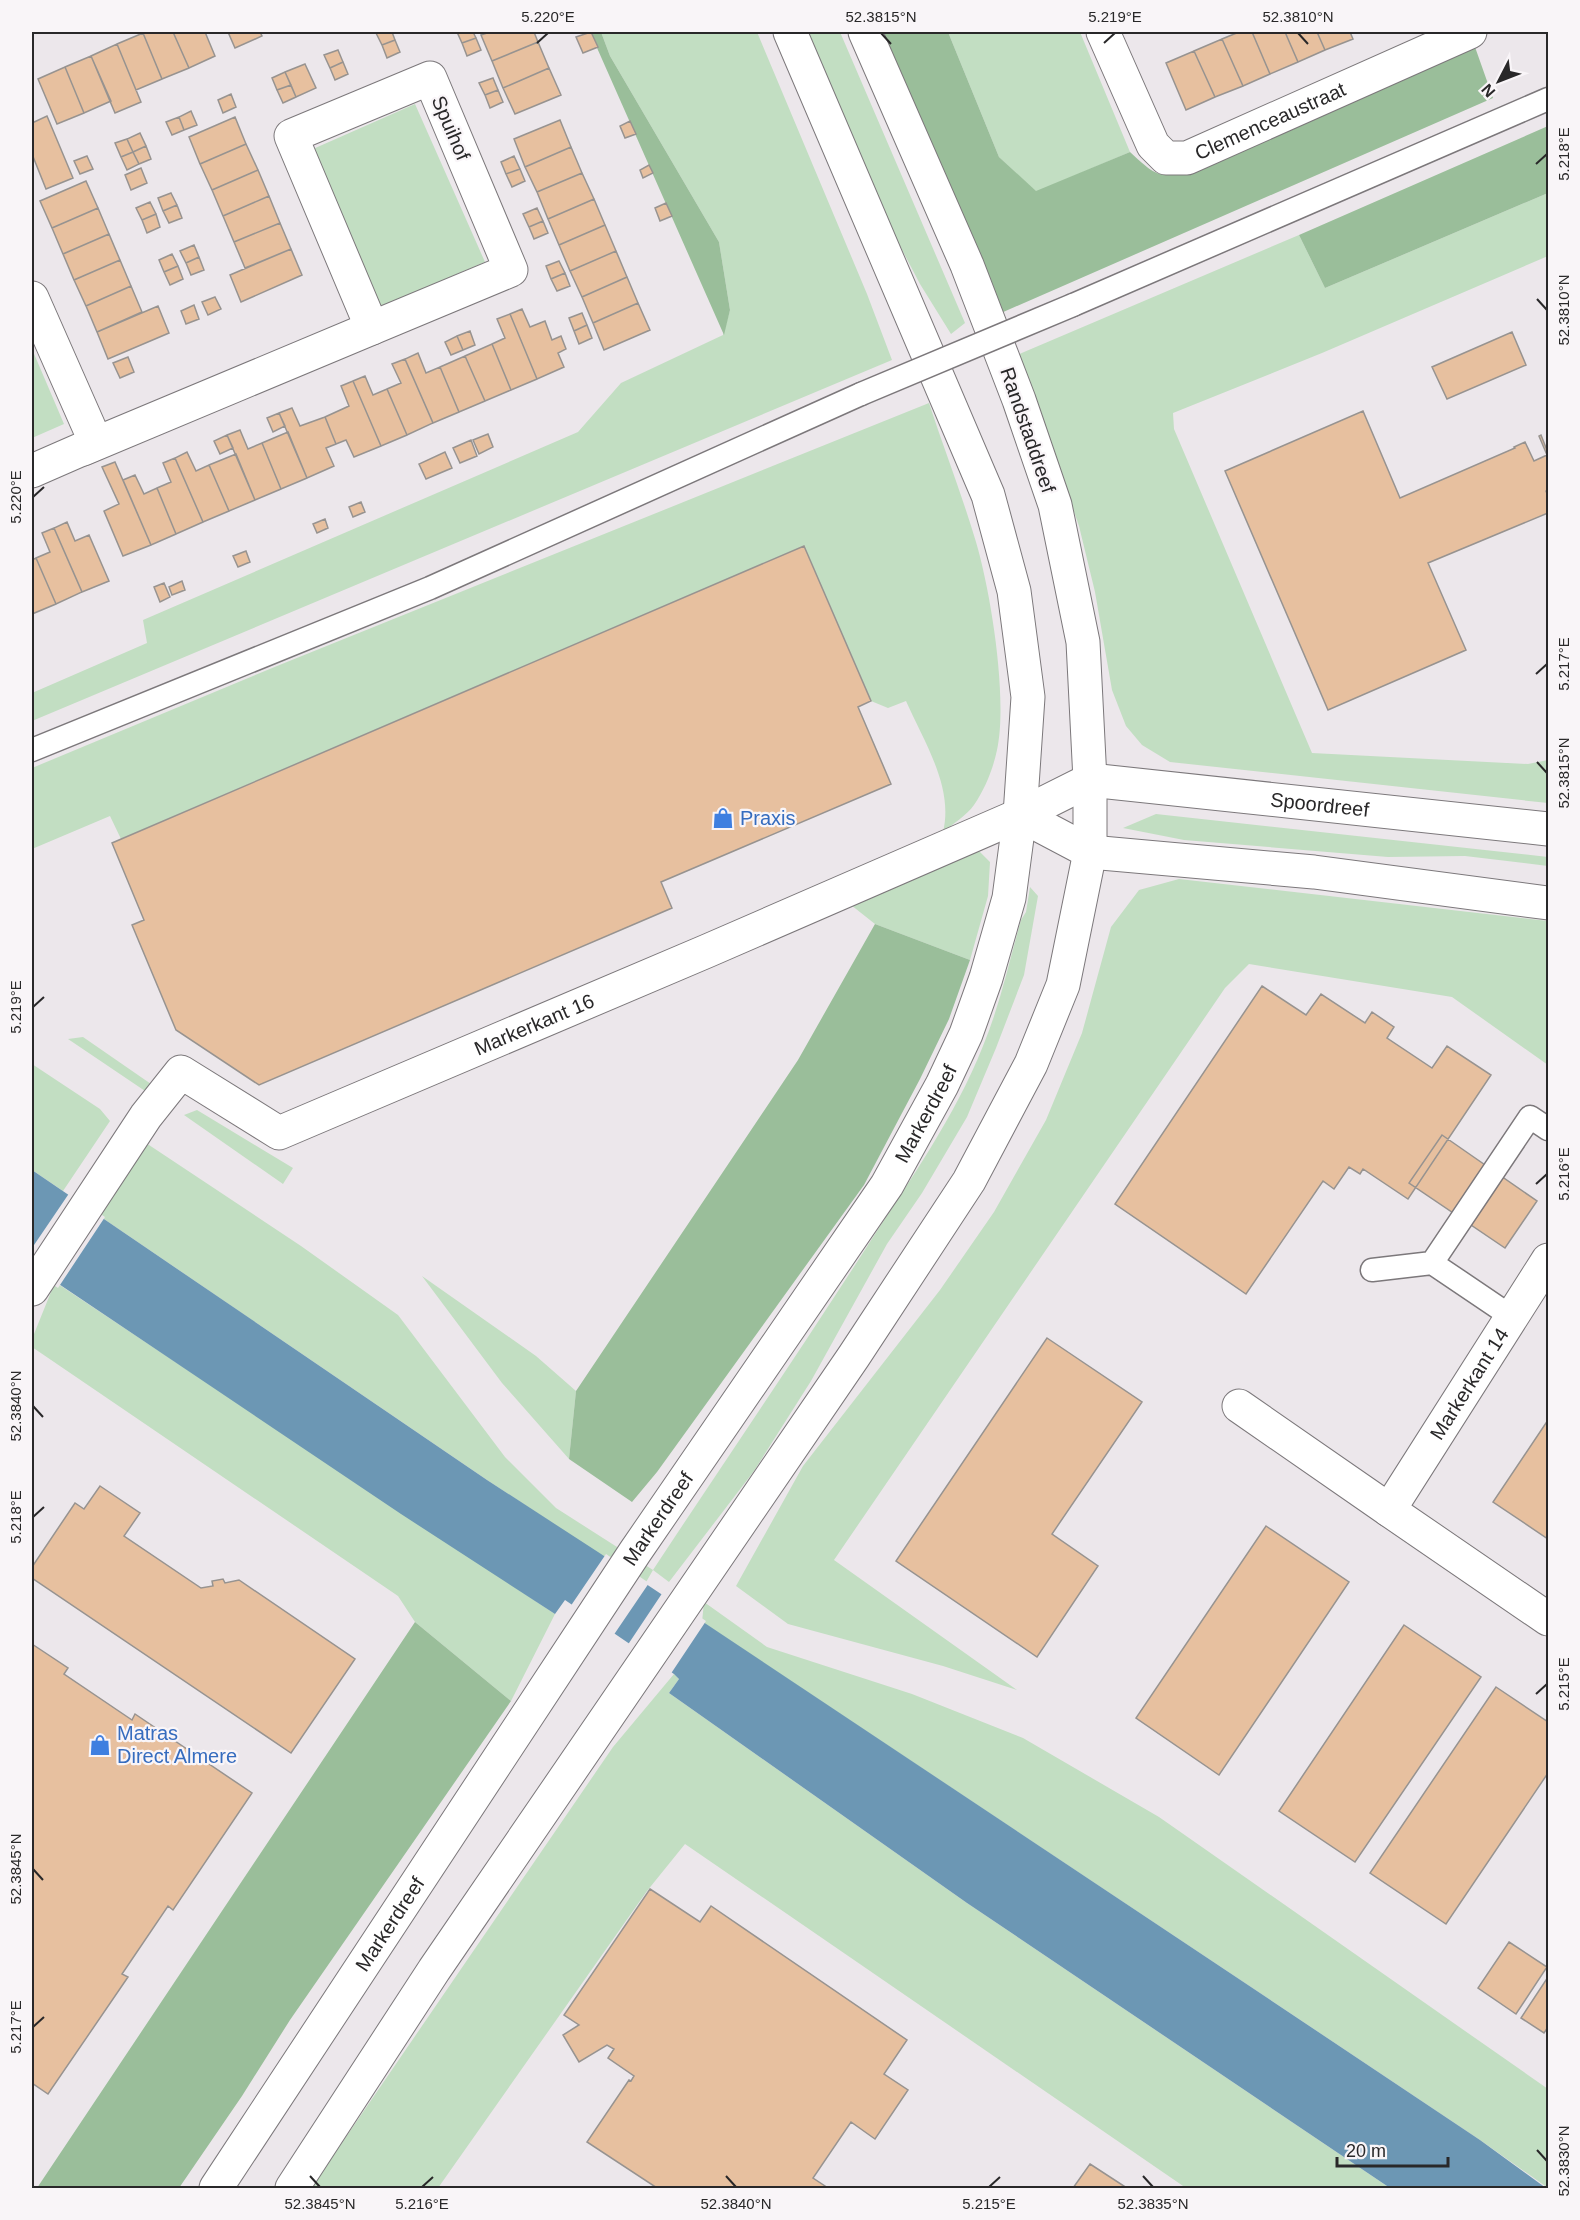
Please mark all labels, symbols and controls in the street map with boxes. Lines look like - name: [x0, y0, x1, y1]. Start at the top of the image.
- text: 5.220°E: [521, 8, 575, 25]
- text: 52.3815°N: [845, 8, 917, 25]
- text: 5.219°E: [1088, 8, 1142, 25]
- text: 52.3810°N: [1262, 8, 1334, 25]
- north arrow: [1469, 51, 1529, 111]
- street label: Clemenceaustraat: [1192, 78, 1349, 164]
- text: N: [1478, 81, 1498, 101]
- street label: Spuihof: [428, 92, 475, 164]
- text: 5.218°E: [1555, 127, 1572, 181]
- text: 52.3810°N: [1555, 274, 1572, 346]
- street label: Randstaddreef: [996, 364, 1060, 496]
- text: 5.220°E: [7, 470, 24, 524]
- text: 5.217°E: [1555, 637, 1572, 691]
- text: 52.3815°N: [1555, 737, 1572, 809]
- street label: Spoordreef: [1269, 788, 1371, 821]
- shop icon: Praxis: [711, 806, 735, 830]
- place label: Praxis: [740, 807, 796, 829]
- text: 5.219°E: [7, 980, 24, 1034]
- street label: Markerkant 16: [471, 989, 597, 1060]
- street label: Markerdreef: [890, 1061, 961, 1166]
- text: 5.216°E: [1555, 1147, 1572, 1201]
- street label: Markerkant 14: [1426, 1324, 1513, 1444]
- text: 52.3840°N: [7, 1370, 24, 1442]
- street label: Markerdreef: [618, 1468, 698, 1569]
- text: 5.218°E: [7, 1490, 24, 1544]
- text: 5.215°E: [1555, 1657, 1572, 1711]
- place label: Matras Direct Almere: [117, 1722, 237, 1767]
- shop icon: Matras Direct Almere: [88, 1733, 112, 1757]
- text: 52.3845°N: [7, 1833, 24, 1905]
- street label: Markerdreef: [351, 1873, 429, 1975]
- text: 5.217°E: [7, 2000, 24, 2054]
- text: 52.3830°N: [1555, 2125, 1572, 2197]
- scale bar: [1337, 2130, 1448, 2168]
- text: 20 m: [1346, 2141, 1386, 2161]
- text: 52.3845°N: [284, 2195, 356, 2212]
- text: 5.216°E: [395, 2195, 449, 2212]
- text: 52.3840°N: [700, 2195, 772, 2212]
- text: 5.215°E: [962, 2195, 1016, 2212]
- text: 52.3835°N: [1117, 2195, 1189, 2212]

